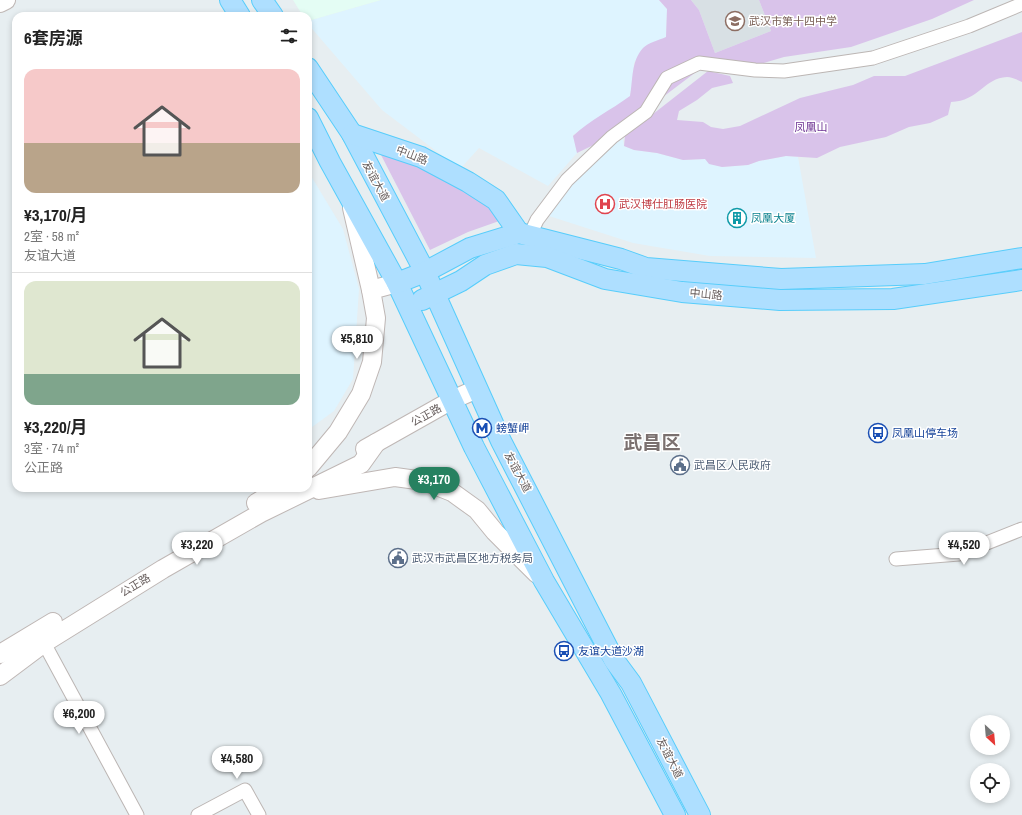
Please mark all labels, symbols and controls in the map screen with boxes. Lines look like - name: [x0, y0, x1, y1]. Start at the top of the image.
- school or university icon: 武汉市第十四中学: [724, 10, 746, 32]
- place label: 武汉市第十四中学: [749, 14, 837, 28]
- icon: filters: [278, 25, 300, 47]
- text: 6套房源: [24, 26, 83, 49]
- icon: home: [126, 95, 198, 167]
- park label: 凤凰山: [795, 120, 828, 134]
- street label: 中山路: [394, 143, 430, 167]
- street label: 友谊大道: [359, 158, 393, 204]
- hospital icon: 武汉博仕肛肠医院: [594, 193, 616, 215]
- place label: 武汉博仕肛肠医院: [619, 197, 707, 211]
- text: ¥3,170/月: [24, 203, 88, 226]
- building icon: 凤凰大厦: [726, 207, 748, 229]
- place label: 凤凰大厦: [751, 211, 795, 225]
- text: 2室 · 58 m²: [24, 228, 79, 245]
- text: 友谊大道: [24, 247, 76, 264]
- street label: 中山路: [689, 286, 723, 302]
- icon: home: [126, 307, 198, 379]
- pin: ¥5,810: [324, 326, 390, 360]
- text: ¥5,810: [341, 330, 373, 347]
- street label: 公正路: [408, 401, 444, 429]
- text: ¥3,220/月: [24, 415, 88, 438]
- metro station icon: 螃蟹岬: [471, 417, 493, 439]
- place label: 螃蟹岬: [496, 421, 529, 435]
- bus stop icon: 凤凰山停车场: [867, 422, 889, 444]
- place label: 凤凰山停车场: [892, 426, 958, 440]
- district label: 武昌区: [623, 429, 681, 455]
- text: 3室 · 74 m²: [24, 440, 79, 457]
- street label: 友谊大道: [501, 449, 535, 495]
- public building icon: 武昌区人民政府: [669, 454, 691, 476]
- place label: 武昌区人民政府: [694, 458, 771, 472]
- text: 公正路: [24, 459, 63, 476]
- pin: ¥3,170: [401, 467, 467, 501]
- text: ¥3,170: [418, 471, 450, 488]
- pin: ¥3,220: [164, 532, 230, 566]
- pin: ¥4,520: [931, 532, 997, 566]
- text: ¥3,220: [181, 536, 213, 553]
- text: ¥4,520: [948, 536, 980, 553]
- public building icon: 武汉市武昌区地方税务局: [387, 547, 409, 569]
- place label: 武汉市武昌区地方税务局: [412, 551, 533, 565]
- street label: 公正路: [117, 571, 153, 599]
- bus stop icon: 友谊大道沙湖: [553, 640, 575, 662]
- place label: 友谊大道沙湖: [578, 644, 644, 658]
- pin: ¥6,200: [46, 701, 112, 735]
- text: ¥6,200: [63, 705, 95, 722]
- north arrow: [970, 715, 1010, 755]
- map controls: [970, 715, 1010, 803]
- street label: 友谊大道: [654, 735, 686, 781]
- pin: ¥4,580: [204, 746, 270, 780]
- text: ¥4,580: [221, 750, 253, 767]
- button: locate: [970, 763, 1010, 803]

